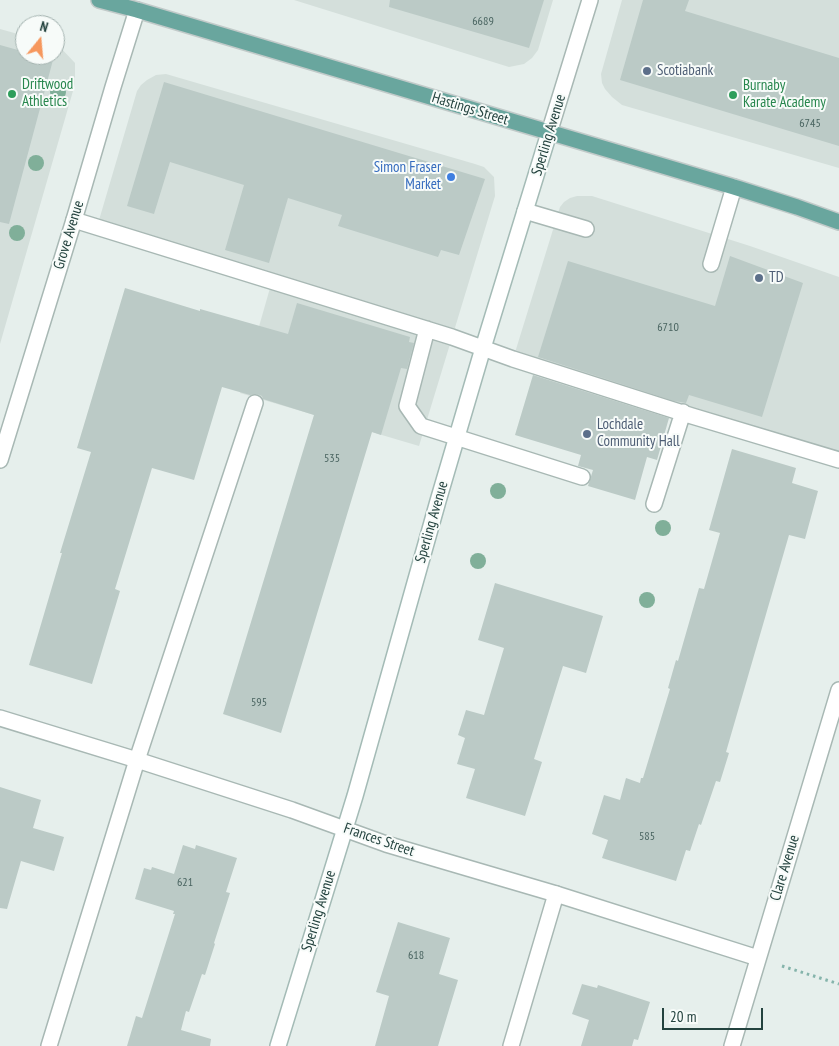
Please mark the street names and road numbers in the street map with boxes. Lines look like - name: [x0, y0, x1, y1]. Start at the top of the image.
- street label: Hastings Street: [430, 89, 510, 129]
- street label: Sperling Avenue: [528, 92, 570, 178]
- street label: Grove Avenue: [50, 198, 88, 272]
- street label: Sperling Avenue: [412, 479, 452, 565]
- street label: Frances Street: [341, 820, 417, 860]
- street label: Clare Avenue: [766, 833, 804, 903]
- street label: Sperling Avenue: [298, 868, 340, 954]

